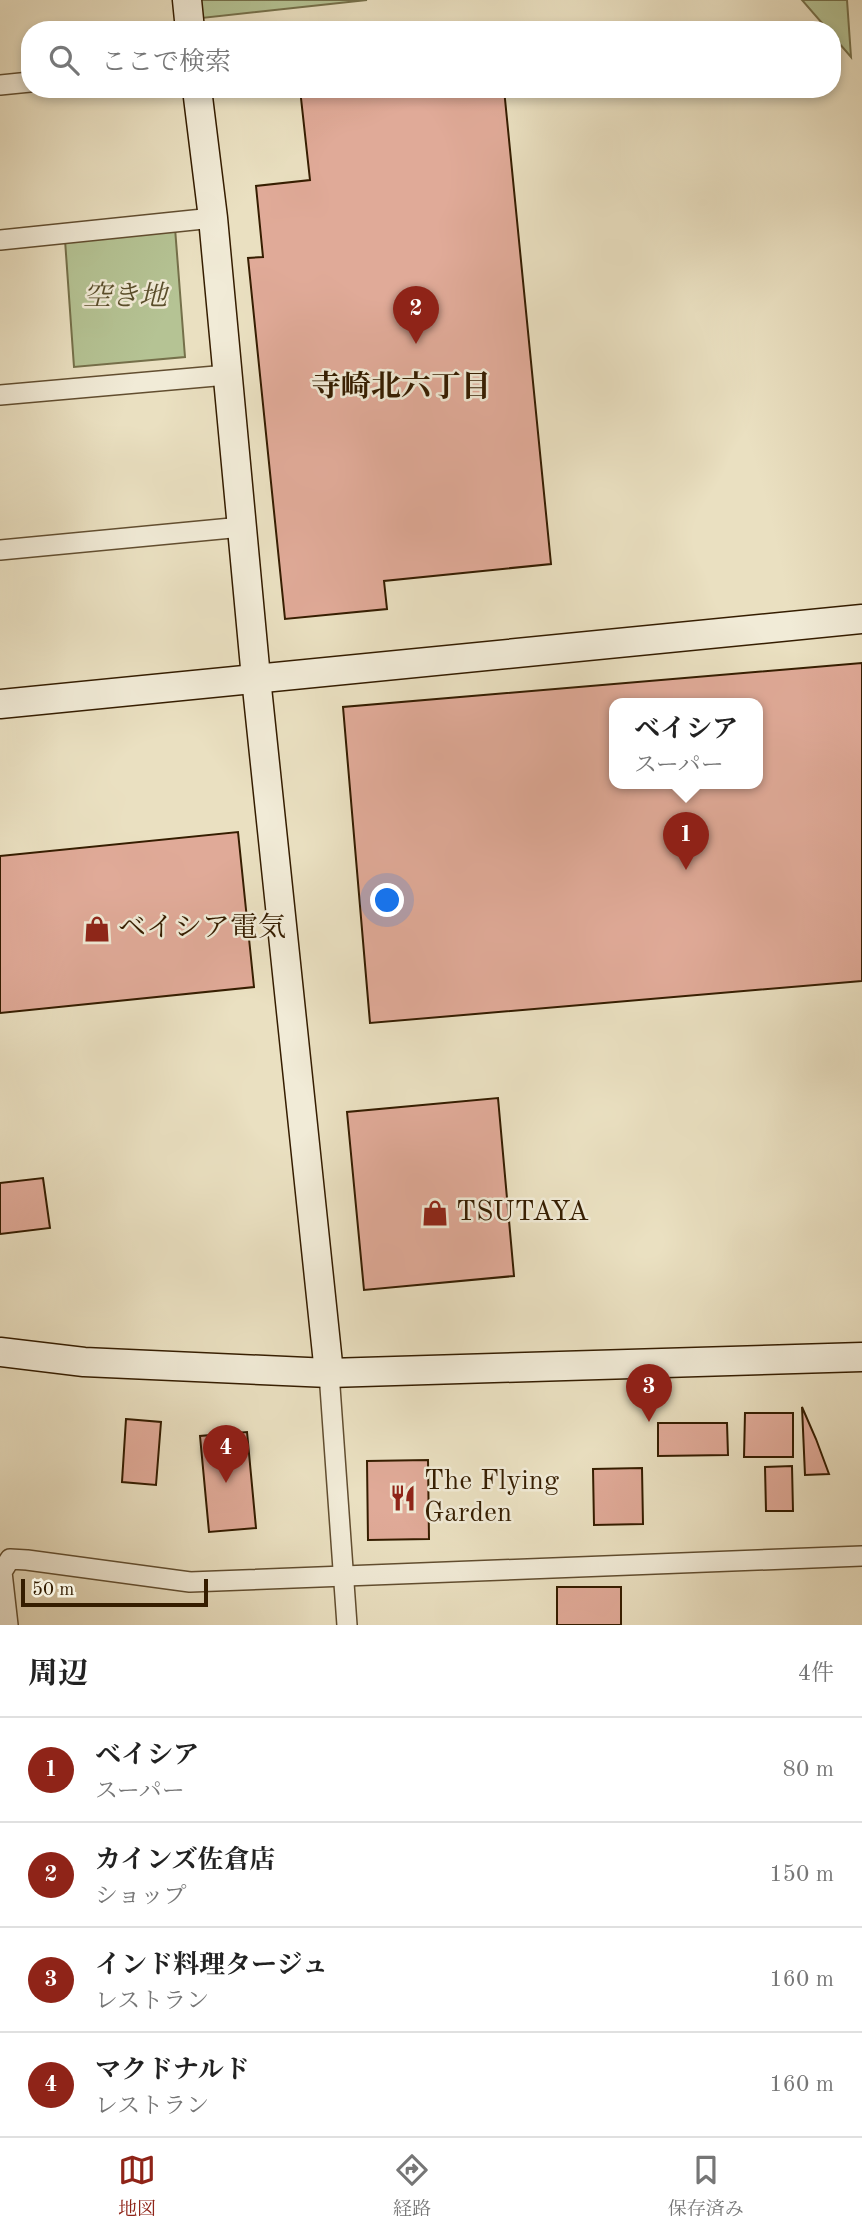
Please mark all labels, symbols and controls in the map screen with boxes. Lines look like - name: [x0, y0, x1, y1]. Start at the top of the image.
- search box: [21, 21, 841, 98]
- icon: search: [45, 41, 83, 79]
- text: ここで検索: [101, 50, 231, 76]
- park label: 空き地: [83, 281, 170, 312]
- pin: 2: [393, 286, 439, 344]
- district label: 寺崎北六丁目: [311, 370, 491, 403]
- popup: [609, 698, 763, 789]
- text: ベイシア: [634, 717, 738, 743]
- text: スーパー: [634, 754, 724, 777]
- pin: 1: [663, 812, 709, 870]
- your location: [370, 883, 404, 917]
- place label: ベイシア電気: [118, 912, 286, 943]
- shop icon: ベイシア電気: [82, 914, 112, 944]
- shop icon: TSUTAYA: [420, 1198, 450, 1228]
- place label: TSUTAYA: [456, 1199, 589, 1227]
- pin: 3: [626, 1364, 672, 1422]
- pin: 4: [203, 1425, 249, 1483]
- place label: The Flying Garden: [424, 1468, 559, 1528]
- restaurant icon: The Flying Garden: [388, 1483, 418, 1513]
- scale bar: [21, 1576, 208, 1608]
- text: 50 m: [32, 1581, 74, 1600]
- text: 周辺: [28, 1660, 88, 1690]
- text: 4件: [798, 1662, 834, 1685]
- text: ベイシア: [95, 1743, 199, 1769]
- text: 1: [44, 1758, 58, 1781]
- text: 80 m: [783, 1758, 834, 1781]
- text: スーパー: [95, 1780, 185, 1803]
- text: カインズ佐倉店: [95, 1848, 275, 1874]
- text: 2: [44, 1863, 58, 1886]
- text: 150 m: [769, 1863, 834, 1886]
- text: ショップ: [95, 1885, 187, 1908]
- text: インド料理タージュ: [95, 1953, 328, 1979]
- text: 3: [44, 1968, 58, 1991]
- text: 160 m: [769, 1968, 834, 1991]
- text: レストラン: [95, 1990, 209, 2013]
- text: マクドナルド: [95, 2058, 250, 2084]
- text: 4: [44, 2073, 58, 2096]
- text: 160 m: [769, 2073, 834, 2096]
- text: レストラン: [95, 2095, 209, 2118]
- tab: 地図: [118, 2151, 156, 2222]
- tab: 経路: [393, 2151, 431, 2222]
- tab: 保存済み: [668, 2151, 744, 2222]

